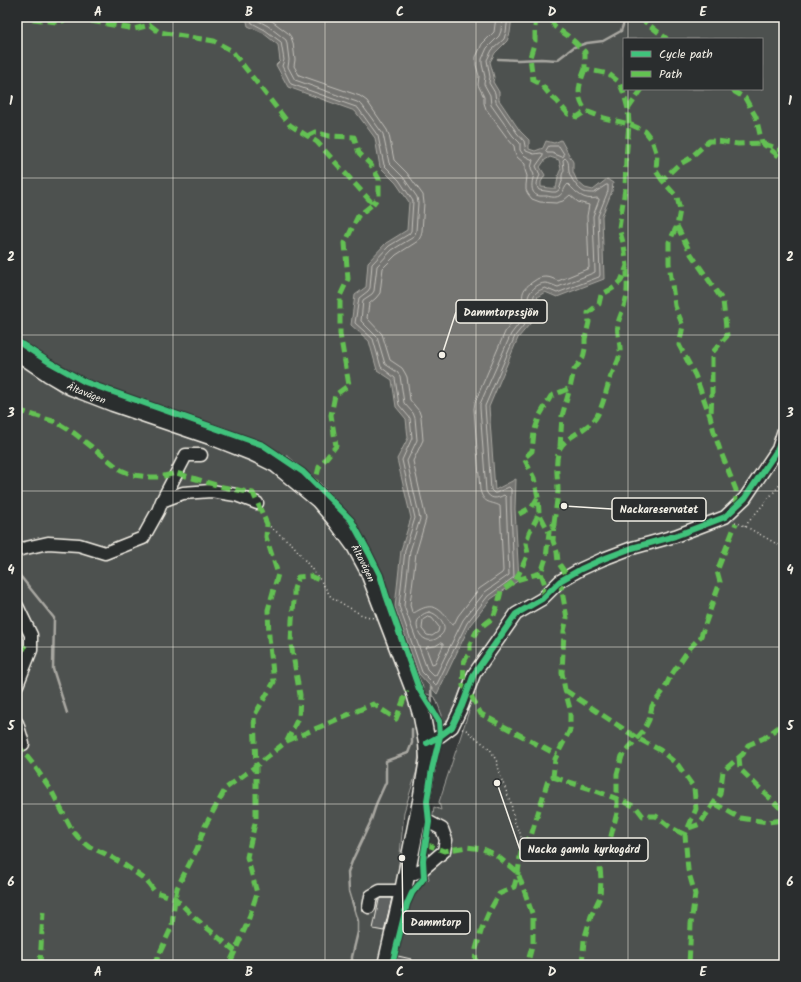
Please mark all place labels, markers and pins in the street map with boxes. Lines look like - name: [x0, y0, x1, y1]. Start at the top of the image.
- callout: Dammtorpssjön: [456, 300, 547, 323]
- callout: Nackareservatet: [612, 498, 706, 521]
- callout: Nacka gamla kyrkogård: [520, 838, 648, 861]
- callout: Dammtorp: [403, 911, 470, 934]

